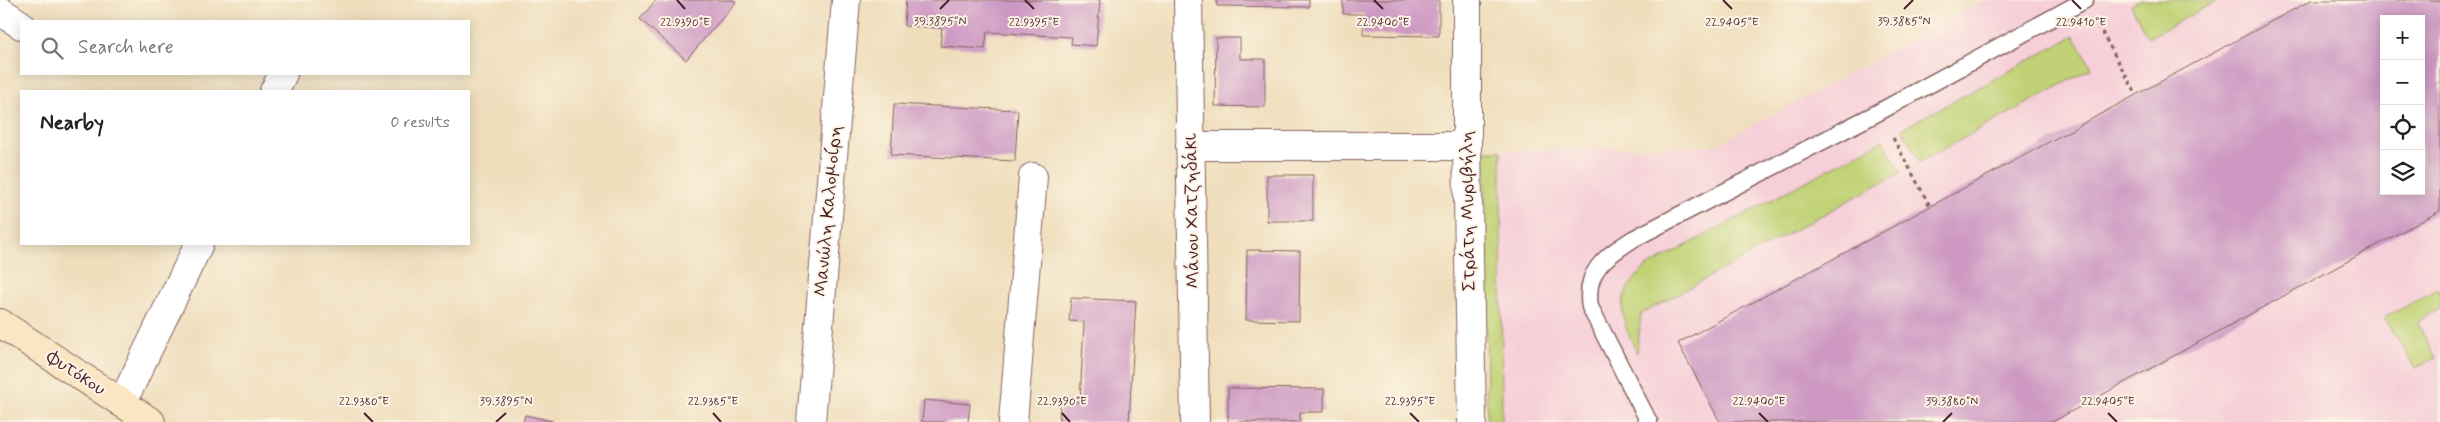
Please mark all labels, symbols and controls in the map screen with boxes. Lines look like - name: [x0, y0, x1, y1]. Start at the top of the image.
- text: 39.3895°N: [914, 14, 966, 30]
- text: 39.3885°N: [1877, 14, 1931, 30]
- text: 22.9390°E: [660, 15, 710, 31]
- text: 22.9395°E: [1009, 15, 1059, 31]
- text: 22.9400°E: [1356, 15, 1410, 31]
- text: 22.9405°E: [1705, 15, 1759, 31]
- text: 22.9410°E: [2056, 15, 2106, 31]
- map controls: [2380, 15, 2425, 195]
- button: +: [2380, 15, 2425, 60]
- search box: [20, 20, 470, 75]
- icon: search: [38, 34, 66, 62]
- text: Search here: [78, 35, 174, 60]
- button: −: [2380, 60, 2425, 105]
- button: locate: [2380, 105, 2425, 150]
- text: Nearby: [40, 109, 104, 137]
- text: 0 results: [390, 112, 450, 133]
- street label: Μανώλη Καλομοίρη: [808, 124, 848, 298]
- street label: Στράτη Μυριβήλη: [1454, 130, 1482, 292]
- street label: Μάνου Χατζηδάκι: [1178, 133, 1206, 289]
- button: layers: [2380, 150, 2425, 195]
- street label: Φυτόκου: [41, 344, 110, 401]
- text: 22.9380°E: [339, 394, 389, 410]
- text: 39.3895°N: [480, 394, 532, 410]
- text: 22.9385°E: [688, 394, 738, 410]
- text: 22.9390°E: [1037, 394, 1087, 410]
- text: 22.9395°E: [1385, 394, 1435, 410]
- text: 22.9400°E: [1732, 394, 1786, 410]
- text: 39.3880°N: [1926, 394, 1978, 410]
- text: 22.9405°E: [2081, 394, 2135, 410]

